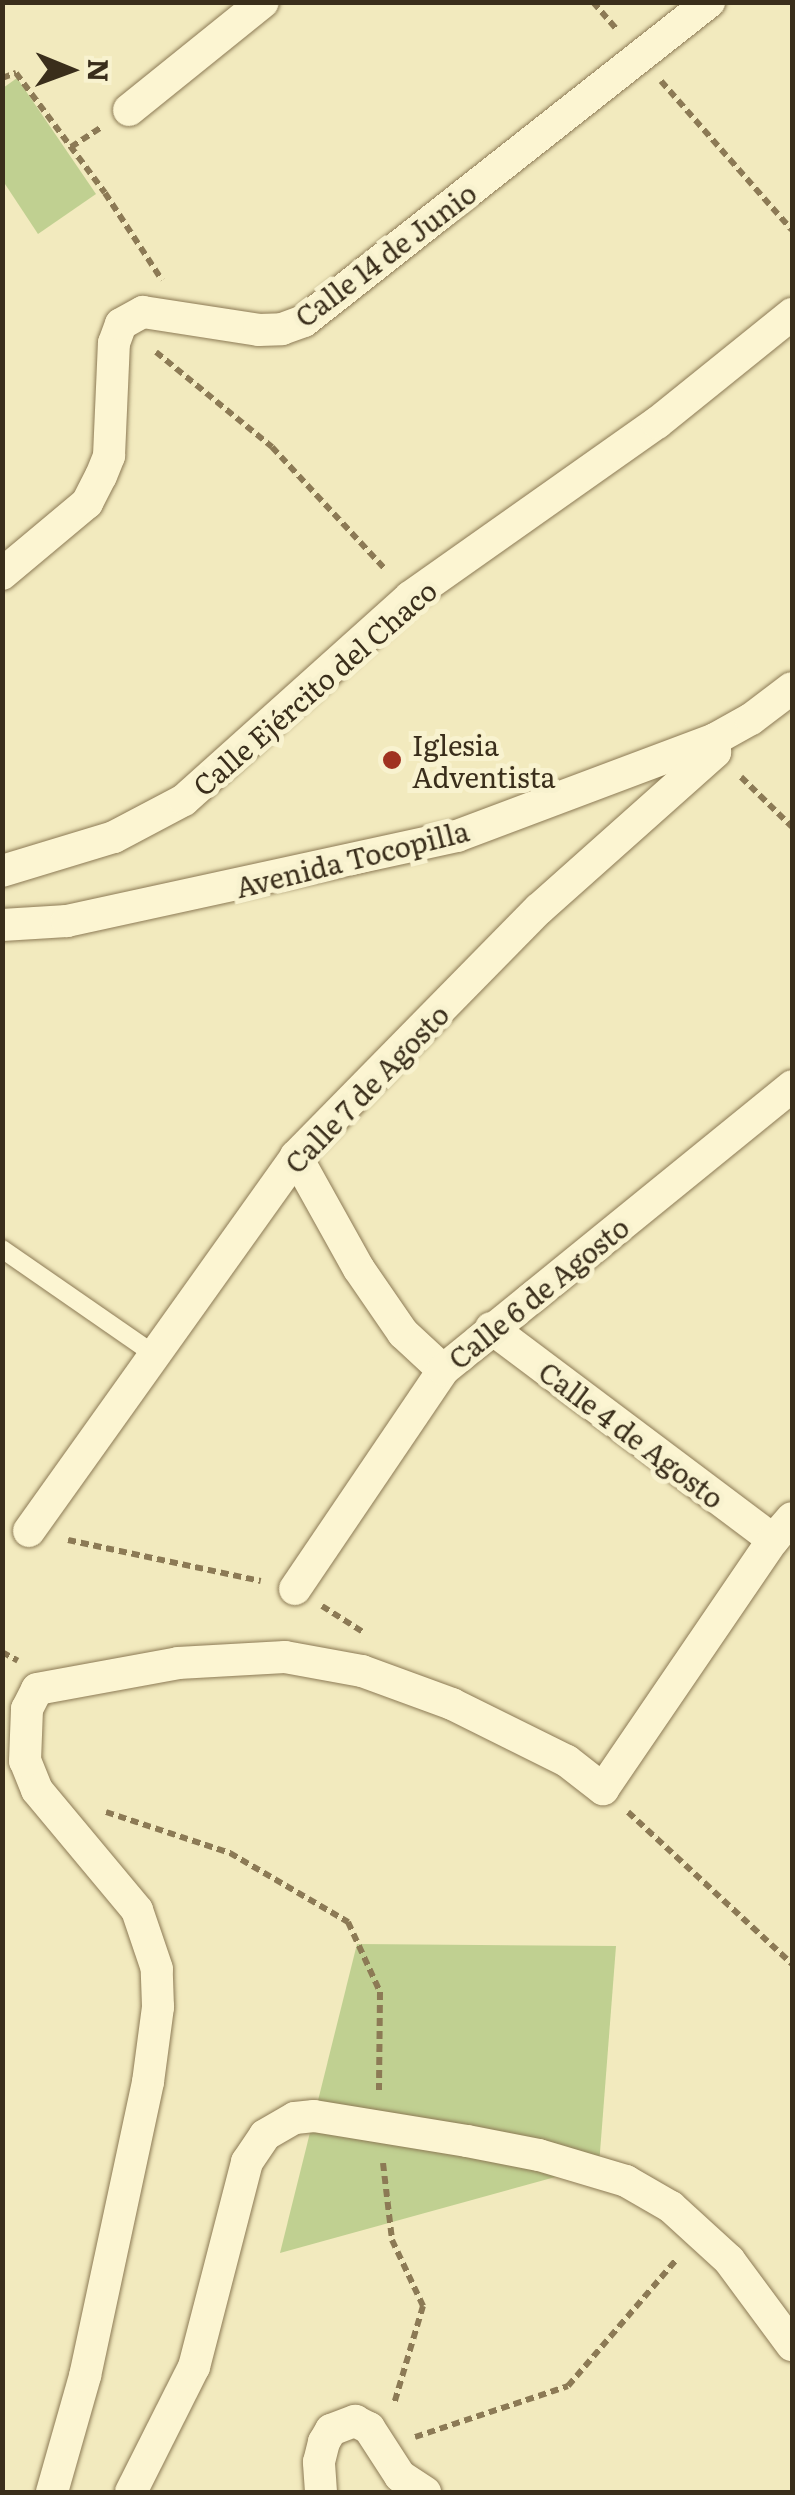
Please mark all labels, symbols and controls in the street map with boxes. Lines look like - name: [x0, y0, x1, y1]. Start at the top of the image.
- north arrow: [20, 20, 120, 120]
- text: N: [79, 58, 121, 83]
- street label: Calle 14 de Junio: [288, 175, 482, 333]
- street label: Calle Ejército del Chaco: [186, 572, 442, 802]
- place label: Iglesia Adventista: [412, 727, 556, 793]
- marker: Iglesia Adventista: [381, 749, 403, 771]
- street label: Avenida Tocopilla: [232, 813, 472, 903]
- street label: Calle 7 de Agosto: [277, 997, 455, 1179]
- street label: Calle 6 de Agosto: [441, 1209, 635, 1375]
- street label: Calle 4 de Agosto: [533, 1354, 731, 1514]

